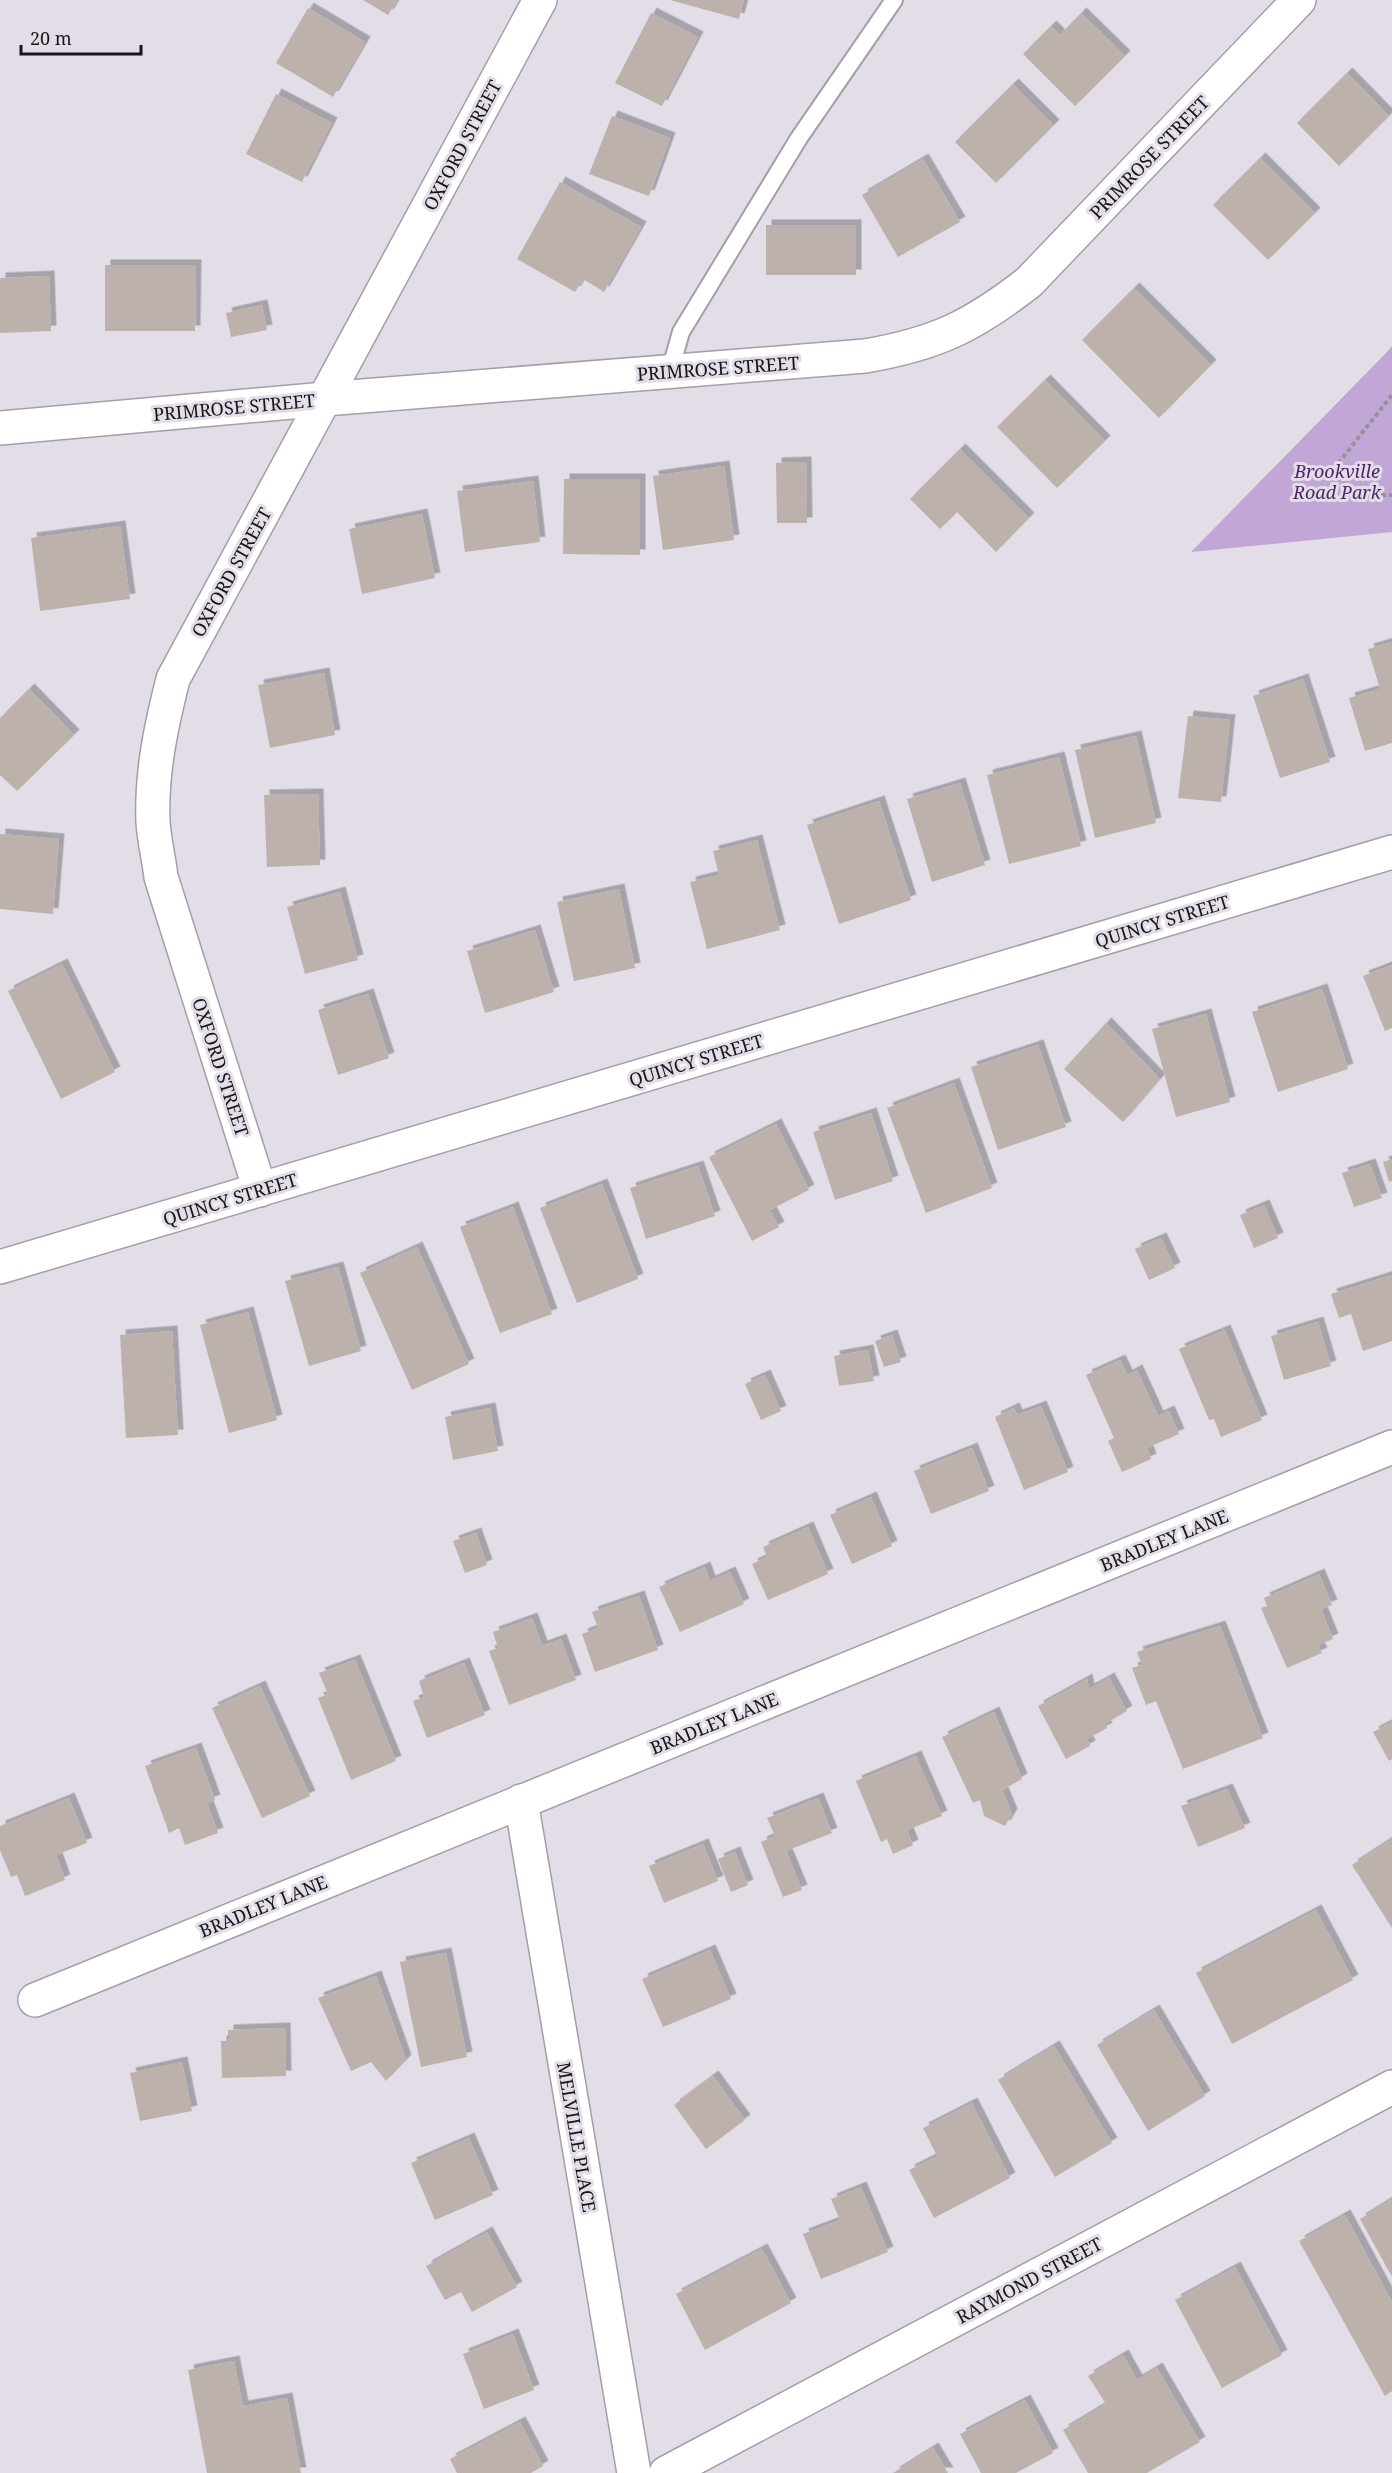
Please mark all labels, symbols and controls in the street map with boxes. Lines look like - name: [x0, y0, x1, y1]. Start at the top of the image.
- scale bar: [21, 18, 141, 56]
- text: 20 m: [30, 26, 72, 50]
- street label: OXFORD STREET: [418, 76, 506, 214]
- street label: PRIMROSE STREET: [1084, 90, 1214, 224]
- street label: PRIMROSE STREET: [636, 350, 800, 386]
- street label: PRIMROSE STREET: [152, 388, 316, 426]
- park label: Brookville Road Park: [1292, 459, 1382, 504]
- street label: OXFORD STREET: [186, 503, 276, 641]
- street label: QUINCY STREET: [1092, 889, 1232, 953]
- street label: OXFORD STREET: [187, 995, 255, 1139]
- street label: QUINCY STREET: [626, 1028, 766, 1092]
- street label: QUINCY STREET: [160, 1167, 300, 1231]
- street label: BRADLEY LANE: [1096, 1503, 1232, 1577]
- street label: BRADLEY LANE: [646, 1686, 782, 1760]
- street label: BRADLEY LANE: [195, 1869, 331, 1943]
- street label: MELVILLE PLACE: [552, 2060, 602, 2214]
- street label: RAYMOND STREET: [952, 2231, 1106, 2329]

